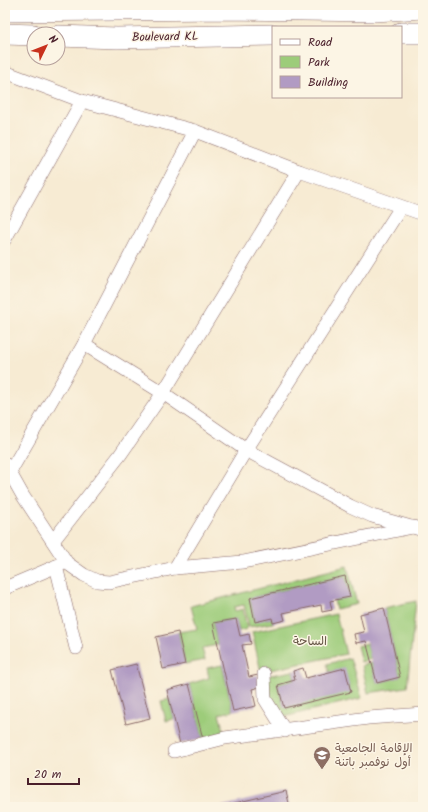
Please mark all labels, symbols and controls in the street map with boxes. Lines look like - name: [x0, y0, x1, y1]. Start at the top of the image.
- north arrow: [26, 26, 66, 66]
- legend: [272, 26, 402, 98]
- street label: Boulevard KL: [132, 27, 198, 47]
- text: N: [44, 31, 62, 49]
- text: Road: [308, 33, 333, 52]
- text: Park: [308, 53, 330, 72]
- text: Building: [308, 73, 348, 92]
- park label: الساحة: [293, 632, 327, 651]
- place label: الإقامة الجامعية أول نوفمبر باتنة: [335, 739, 412, 772]
- school or university icon: الإقامة الجامعية أول نوفمبر باتنة: [312, 745, 332, 770]
- scale bar: [28, 760, 79, 786]
- text: 20 m: [34, 765, 62, 784]

